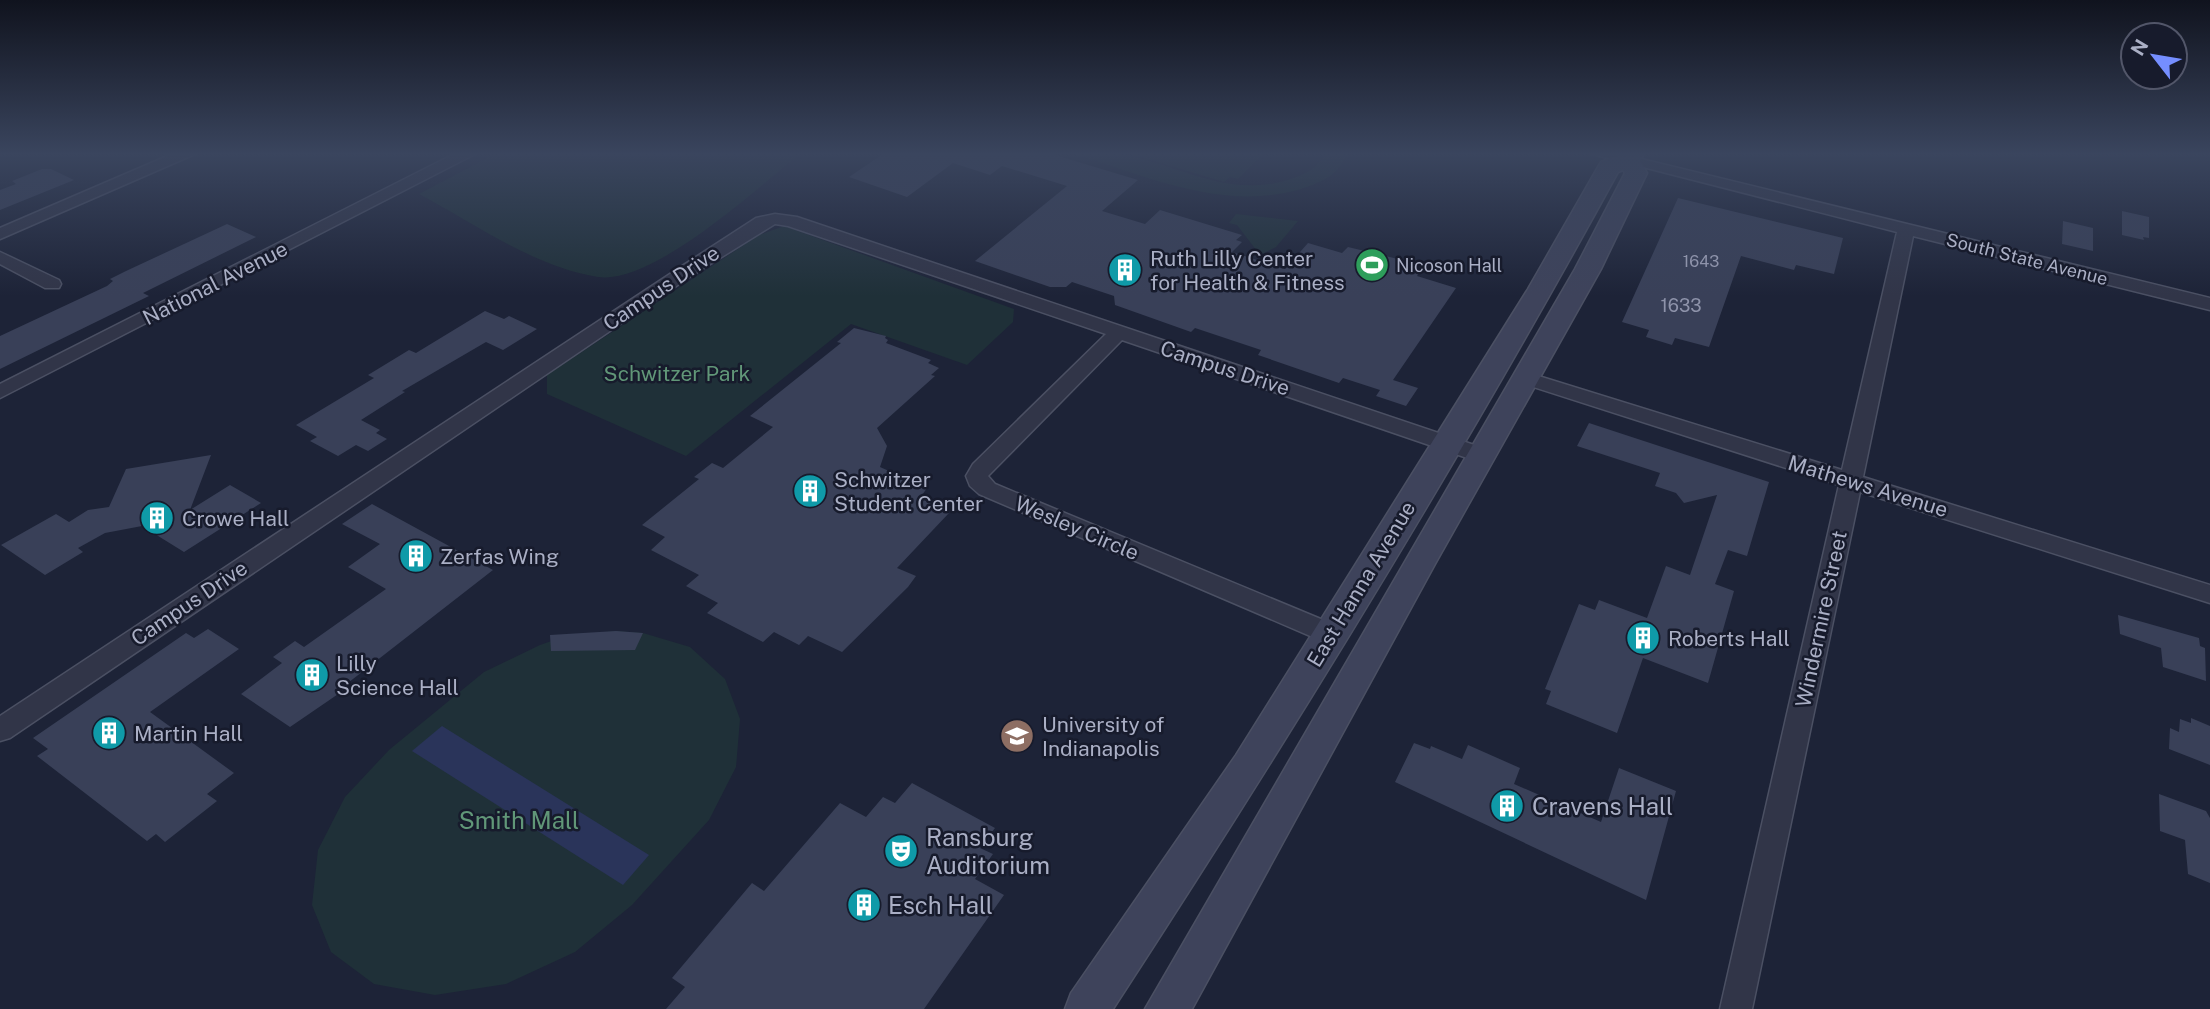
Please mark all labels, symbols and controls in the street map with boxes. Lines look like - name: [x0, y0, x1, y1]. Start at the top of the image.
- north arrow: [2119, 21, 2189, 91]
- text: N: [2126, 35, 2153, 59]
- street label: South State Avenue: [1944, 229, 2110, 289]
- street label: National Avenue: [138, 236, 292, 330]
- street label: Campus Drive: [598, 240, 724, 336]
- place label: Ruth Lilly Center for Health & Fitness: [1150, 246, 1345, 295]
- sports icon: Nicoson Hall: [1353, 246, 1391, 284]
- building icon: Ruth Lilly Center for Health & Fitness: [1106, 251, 1144, 289]
- house number: 1643: [1683, 252, 1719, 271]
- place label: Nicoson Hall: [1396, 255, 1502, 276]
- house number: 1633: [1661, 295, 1701, 316]
- street label: Campus Drive: [1157, 335, 1293, 401]
- park label: Schwitzer Park: [604, 361, 751, 386]
- street label: Mathews Avenue: [1785, 450, 1951, 522]
- place label: Schwitzer Student Center: [834, 467, 983, 516]
- building icon: Schwitzer Student Center: [791, 472, 829, 510]
- street label: Wesley Circle: [1011, 491, 1143, 565]
- street label: East Hanna Avenue: [1302, 497, 1420, 671]
- building icon: Crowe Hall: [138, 499, 176, 537]
- place label: Crowe Hall: [182, 506, 289, 531]
- street label: Windermire Street: [1790, 528, 1852, 710]
- building icon: Zerfas Wing: [397, 537, 435, 575]
- place label: Zerfas Wing: [440, 544, 559, 569]
- street label: Campus Drive: [126, 555, 252, 651]
- building icon: Roberts Hall: [1624, 619, 1662, 657]
- place label: Roberts Hall: [1668, 626, 1790, 651]
- place label: Lilly Science Hall: [336, 651, 459, 700]
- building icon: Lilly Science Hall: [293, 656, 331, 694]
- place label: University of Indianapolis: [1042, 712, 1164, 761]
- building icon: Martin Hall: [90, 714, 128, 752]
- school or university icon: University of Indianapolis: [998, 717, 1036, 755]
- place label: Martin Hall: [134, 721, 243, 746]
- building icon: Cravens Hall: [1488, 787, 1526, 825]
- place label: Cravens Hall: [1532, 792, 1673, 820]
- park label: Smith Mall: [459, 806, 579, 834]
- place label: Ransburg Auditorium: [926, 823, 1050, 879]
- theatre icon: Ransburg Auditorium: [882, 832, 920, 870]
- building icon: Esch Hall: [845, 886, 883, 924]
- place label: Esch Hall: [888, 891, 993, 919]

